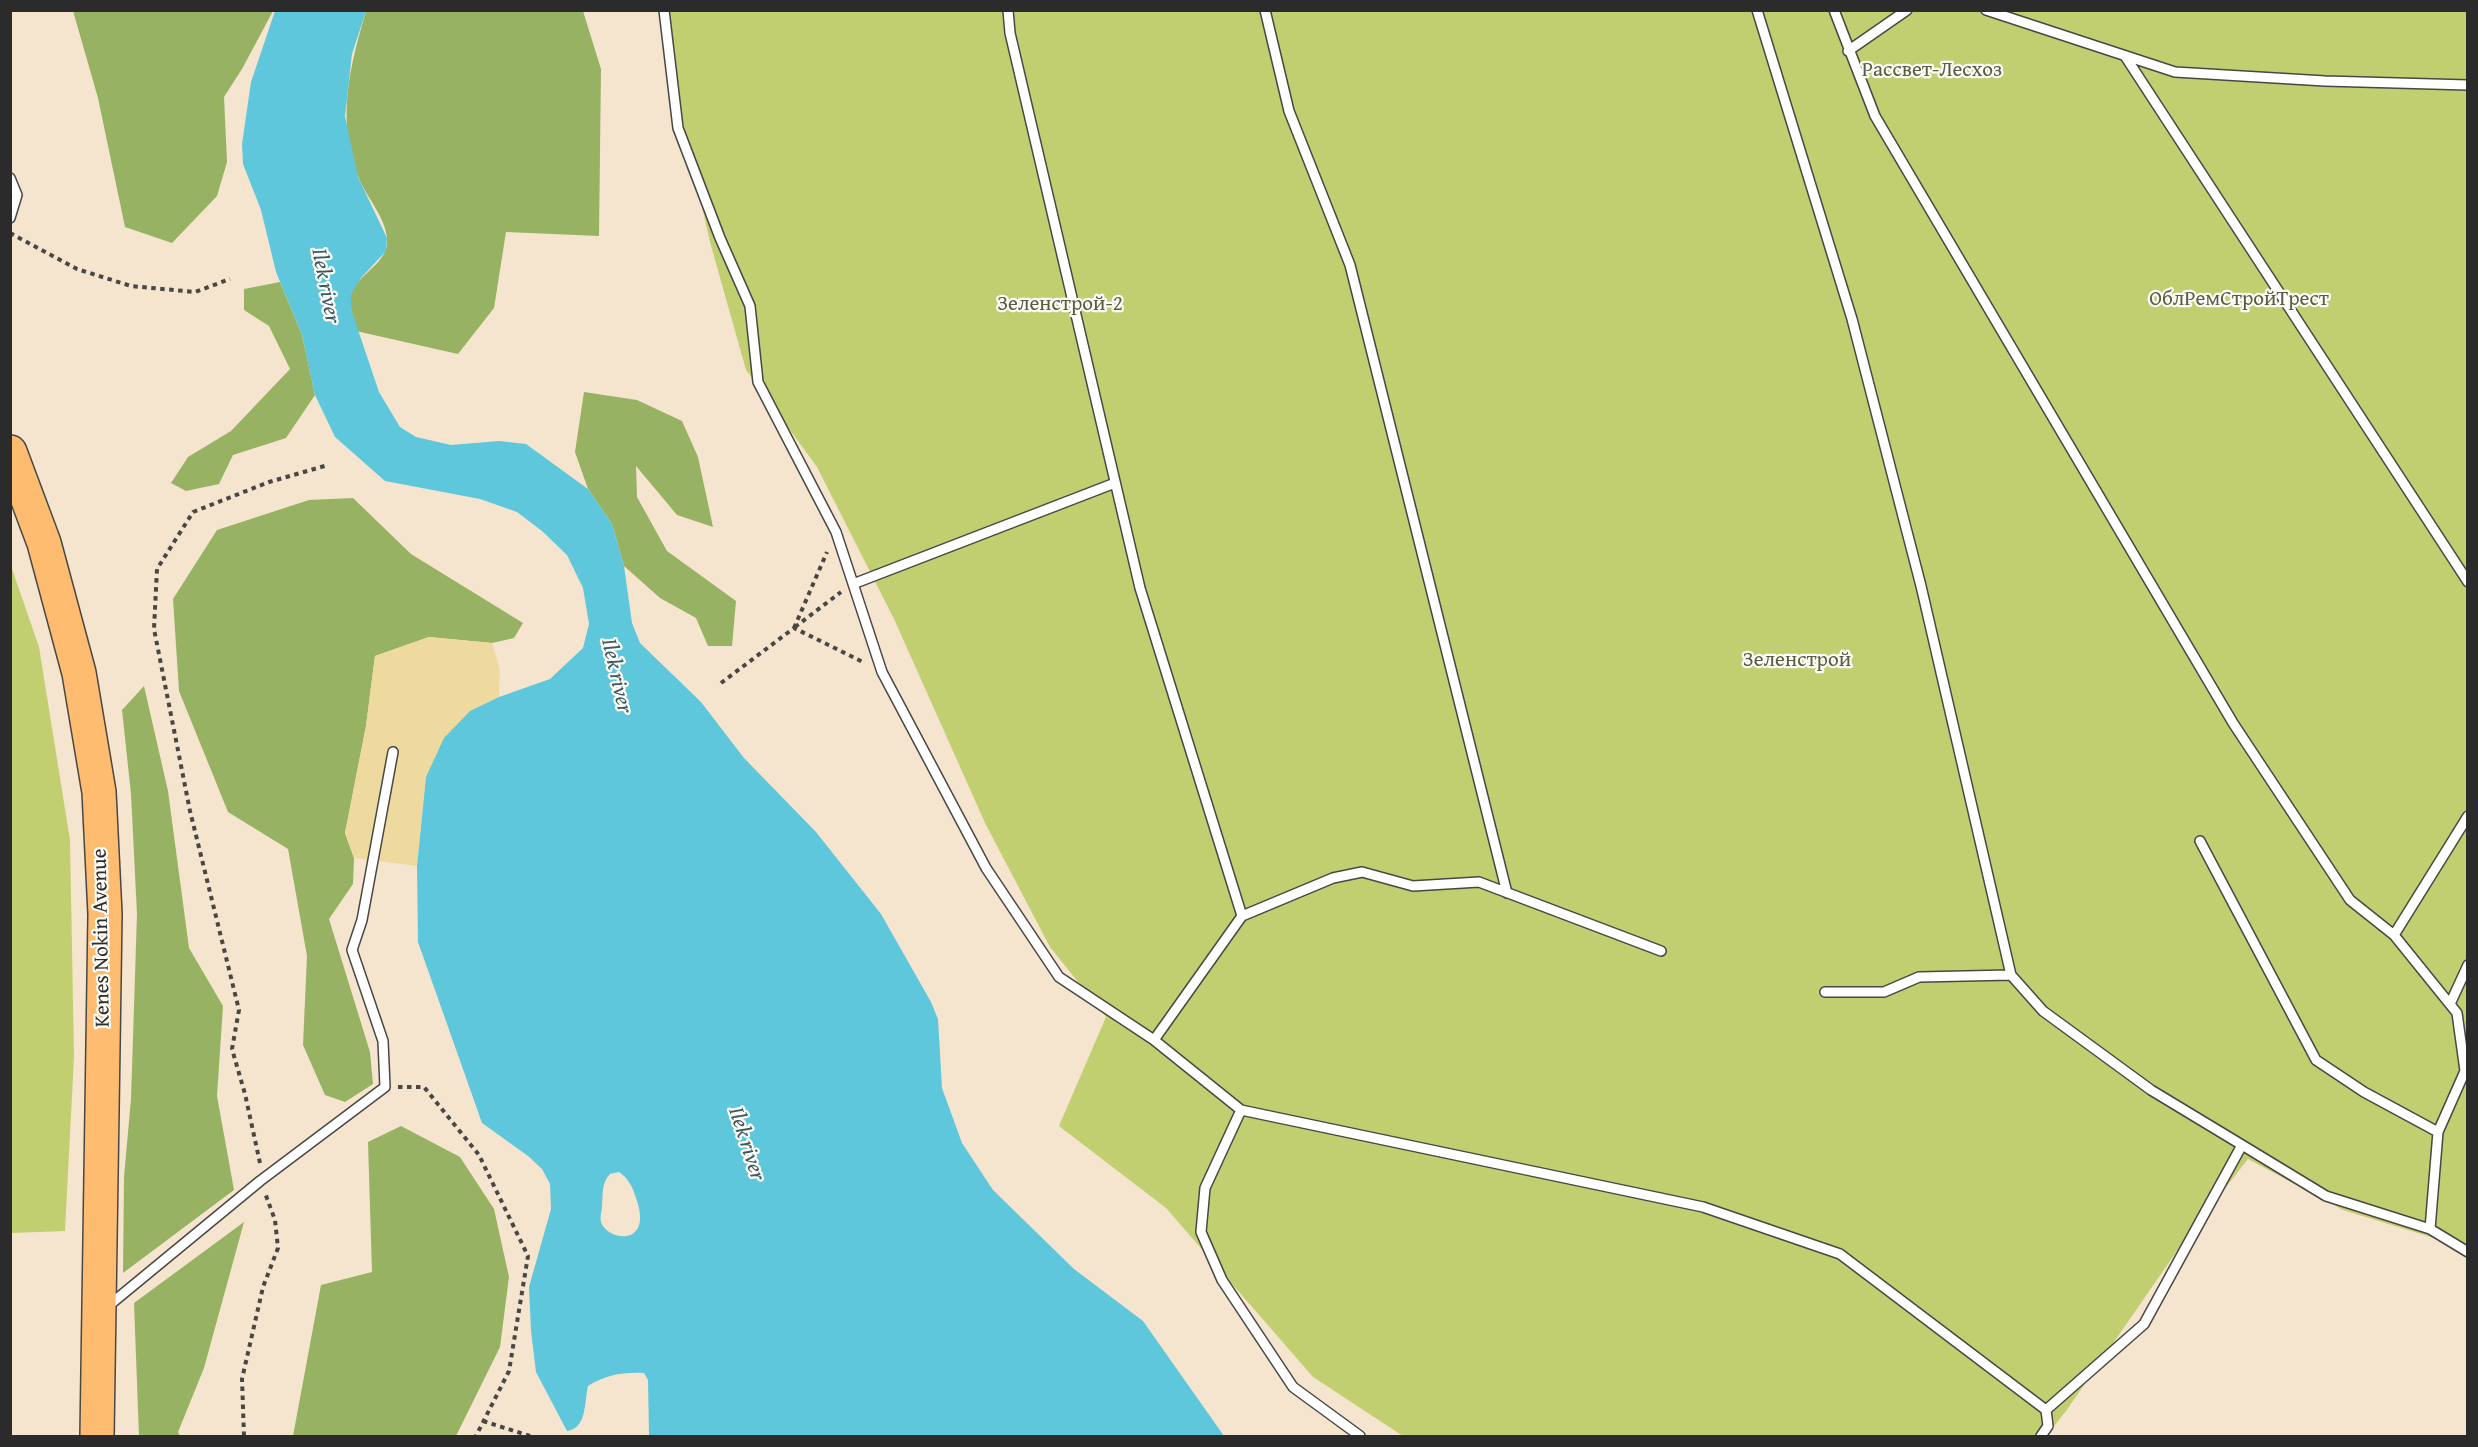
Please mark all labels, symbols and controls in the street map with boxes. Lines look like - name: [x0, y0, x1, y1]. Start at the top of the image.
- park label: Рассвет-Лесхоз: [1862, 58, 2002, 84]
- water label: Ilek river: [305, 246, 345, 326]
- park label: ОблРемСтройТрест: [2149, 287, 2329, 313]
- park label: Зеленстрой-2: [997, 292, 1123, 318]
- water label: Ilek river: [595, 636, 637, 716]
- park label: Зеленстрой: [1743, 648, 1851, 674]
- street label: Kenes Nokin Avenue: [88, 848, 116, 1028]
- water label: Ilek river: [722, 1104, 770, 1184]

